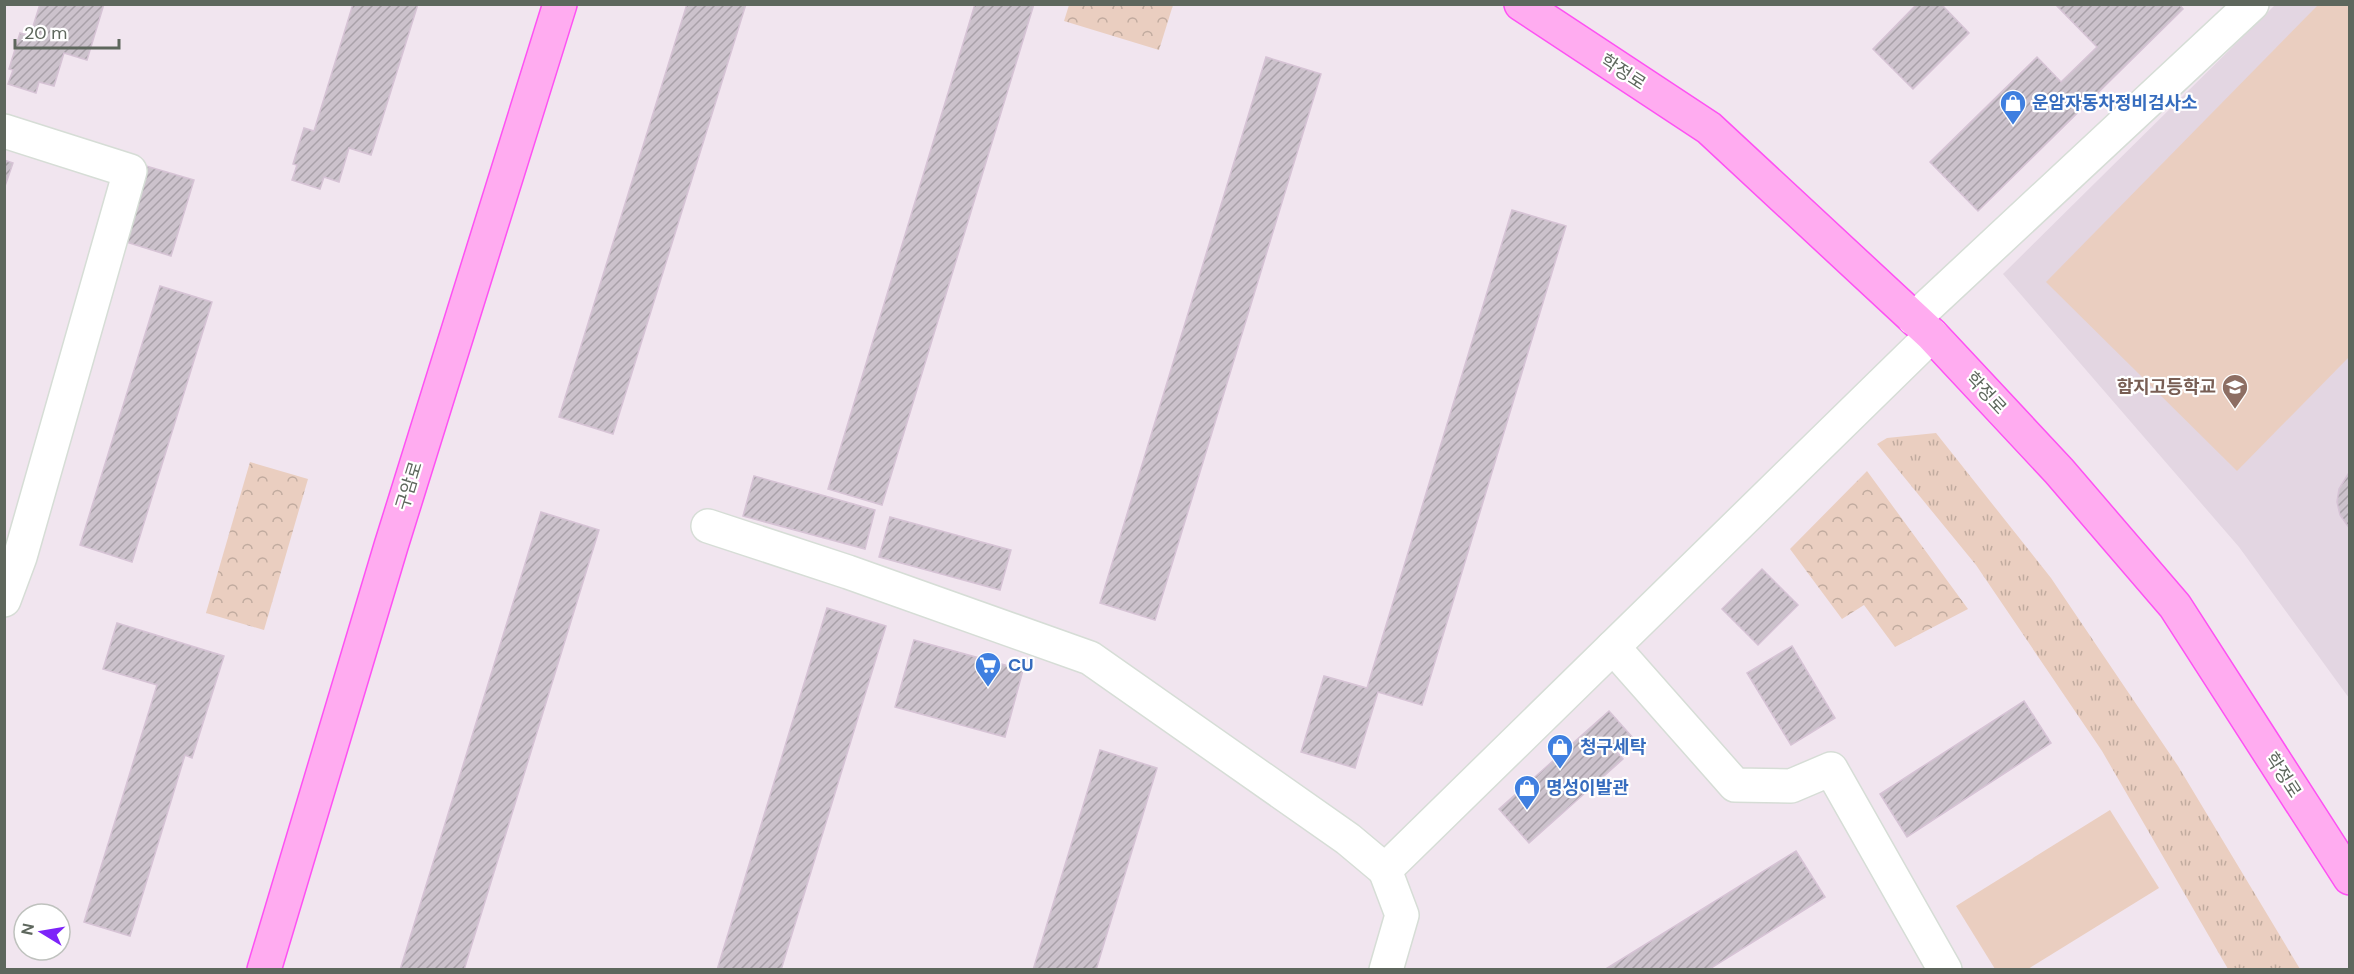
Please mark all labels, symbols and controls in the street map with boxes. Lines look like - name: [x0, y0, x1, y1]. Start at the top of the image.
- scale bar: [15, 12, 118, 50]
- text: 20 m: [24, 21, 67, 45]
- street label: 학정로: [1596, 48, 1650, 96]
- shop icon: 운암자동차정비검사소: [1998, 88, 2028, 126]
- place label: 운암자동차정비검사소: [2032, 91, 2198, 115]
- street label: 학정로: [1960, 367, 2012, 419]
- school or university icon: 함지고등학교: [2220, 372, 2250, 410]
- place label: 함지고등학교: [2117, 375, 2216, 399]
- street label: 구암로: [390, 459, 428, 513]
- supermarket icon: CU: [973, 650, 1003, 688]
- place label: CU: [1008, 653, 1034, 677]
- shop icon: 청구세탁: [1545, 732, 1575, 770]
- place label: 청구세탁: [1580, 735, 1647, 759]
- street label: 학정로: [2259, 748, 2307, 802]
- shop icon: 명성이발관: [1512, 773, 1542, 811]
- place label: 명성이발관: [1546, 776, 1629, 800]
- north arrow: [12, 902, 72, 962]
- text: N: [16, 922, 39, 937]

